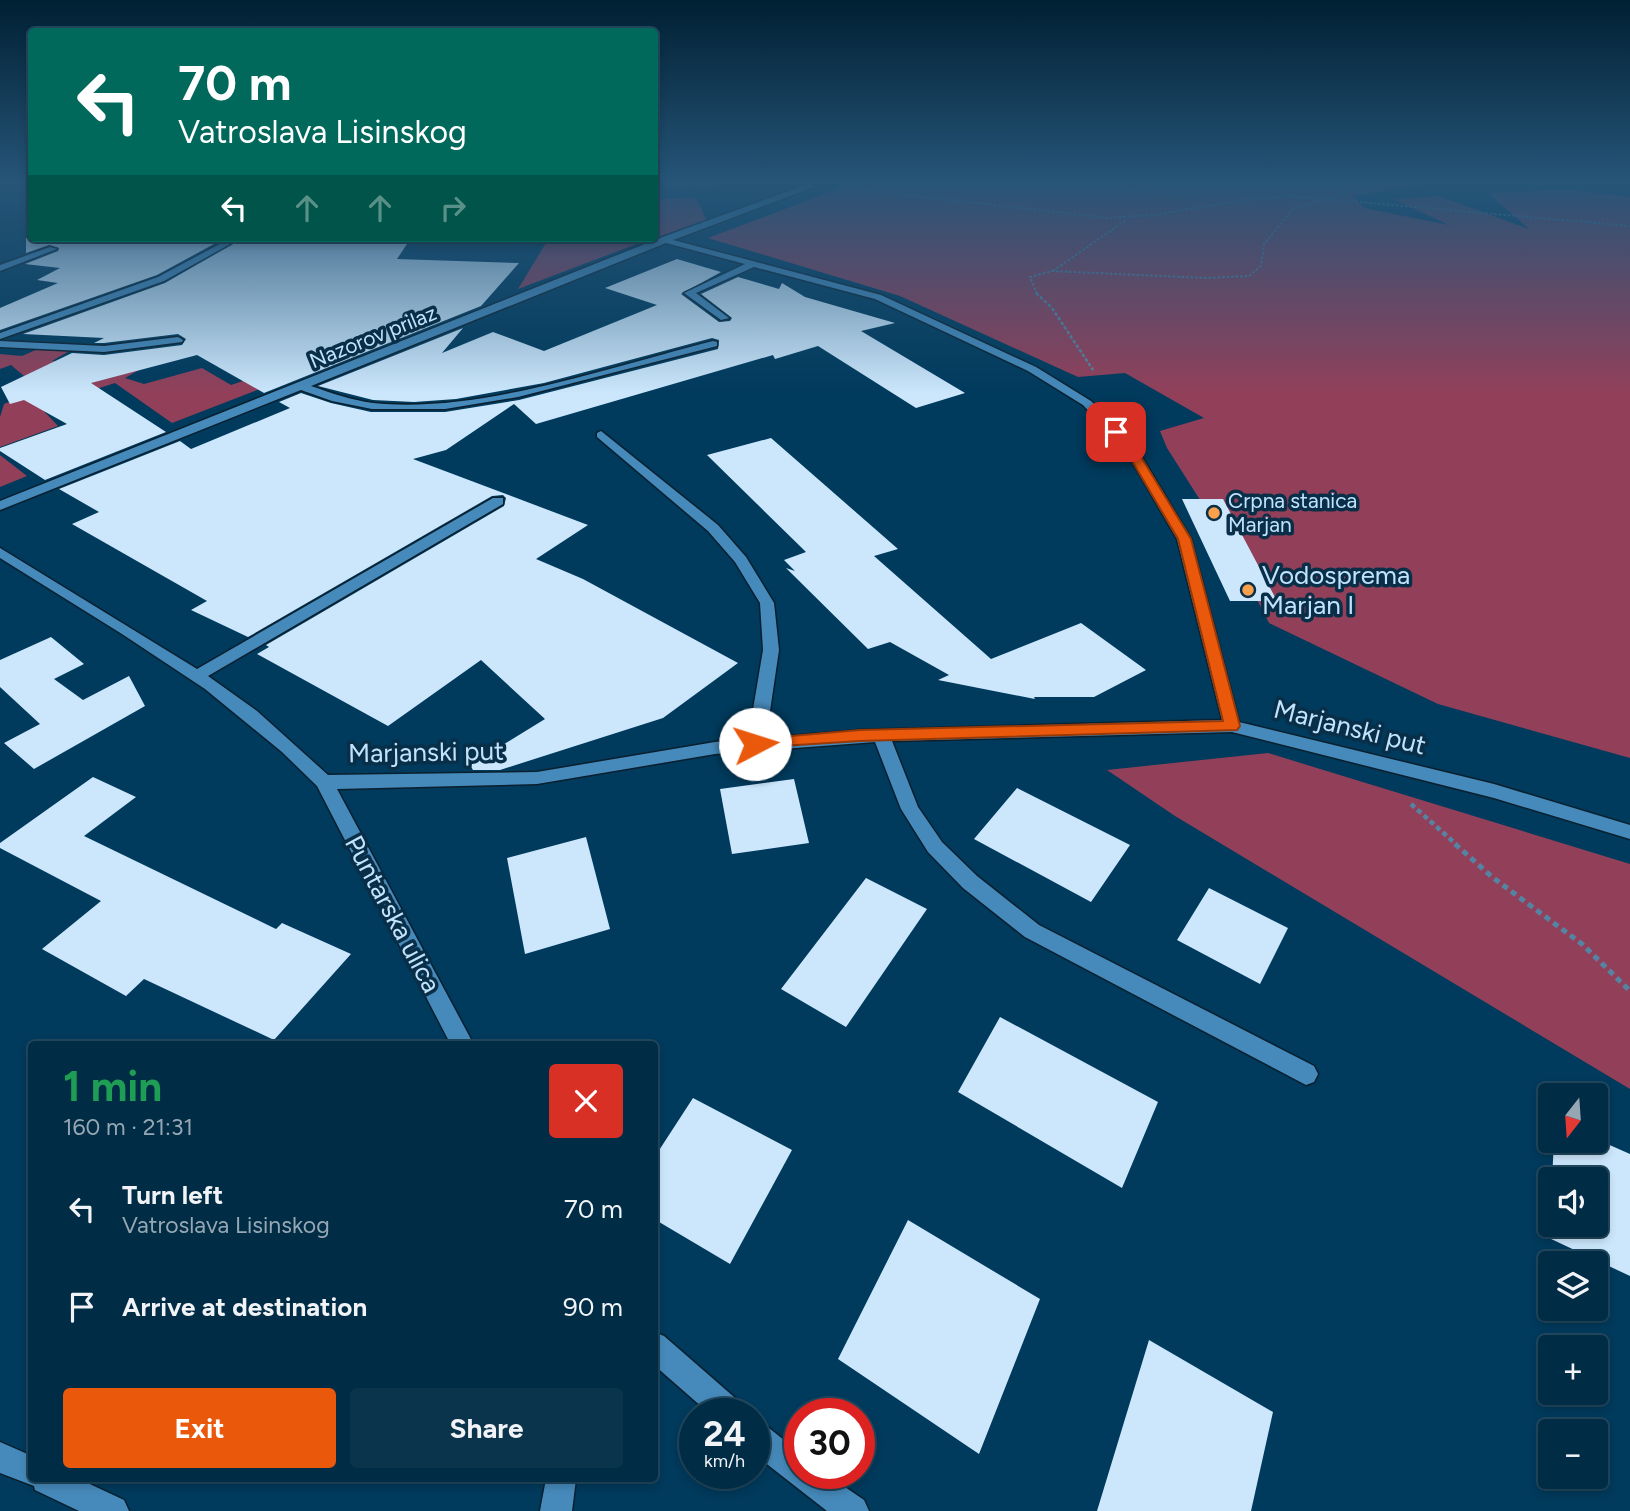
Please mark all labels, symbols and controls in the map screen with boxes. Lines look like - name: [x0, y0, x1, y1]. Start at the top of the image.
- text: 70 m: [178, 53, 291, 112]
- icon: left: [63, 56, 154, 147]
- text: Vatroslava Lisinskog: [178, 113, 467, 151]
- icon: left: [215, 189, 253, 227]
- icon: ahead: [288, 189, 326, 227]
- icon: ahead: [361, 189, 399, 227]
- icon: right: [434, 189, 472, 227]
- street label: Nazorov prilaz: [306, 300, 440, 373]
- pin: [1086, 402, 1146, 462]
- icon: arrive: [1097, 413, 1135, 451]
- place label: Crpna stanica Marjan: [1228, 488, 1357, 537]
- marker: Crpna stanica Marjan: [1206, 505, 1222, 521]
- place label: Vodosprema Marjan I: [1262, 559, 1410, 621]
- marker: Vodosprema Marjan I: [1240, 582, 1256, 598]
- street label: Marjanski put: [1271, 693, 1430, 761]
- position arrow: [718, 707, 792, 781]
- street label: Marjanski put: [348, 735, 504, 769]
- street label: Puntarska ulica: [338, 830, 448, 998]
- text: 1 min: [63, 1061, 162, 1112]
- button: close: [549, 1064, 623, 1138]
- north arrow: [1538, 1083, 1608, 1153]
- map controls: [1538, 1083, 1608, 1489]
- text: 160 m · 21:31: [63, 1113, 193, 1141]
- button: sound: [1538, 1167, 1608, 1237]
- text: Turn left: [122, 1179, 223, 1211]
- icon: left: [63, 1190, 101, 1228]
- text: 70 m: [564, 1193, 623, 1225]
- text: Vatroslava Lisinskog: [122, 1211, 330, 1239]
- button: layers: [1538, 1251, 1608, 1321]
- icon: arrive: [63, 1288, 101, 1326]
- text: Arrive at destination: [122, 1291, 367, 1323]
- text: 90 m: [563, 1291, 623, 1323]
- button: +: [1538, 1335, 1608, 1405]
- button: Exit: [63, 1388, 336, 1468]
- button: Share: [350, 1388, 623, 1468]
- speed limit sign: 30: [784, 1398, 875, 1489]
- text: 24: [703, 1413, 746, 1455]
- button: −: [1538, 1419, 1608, 1489]
- text: km/h: [704, 1450, 745, 1472]

